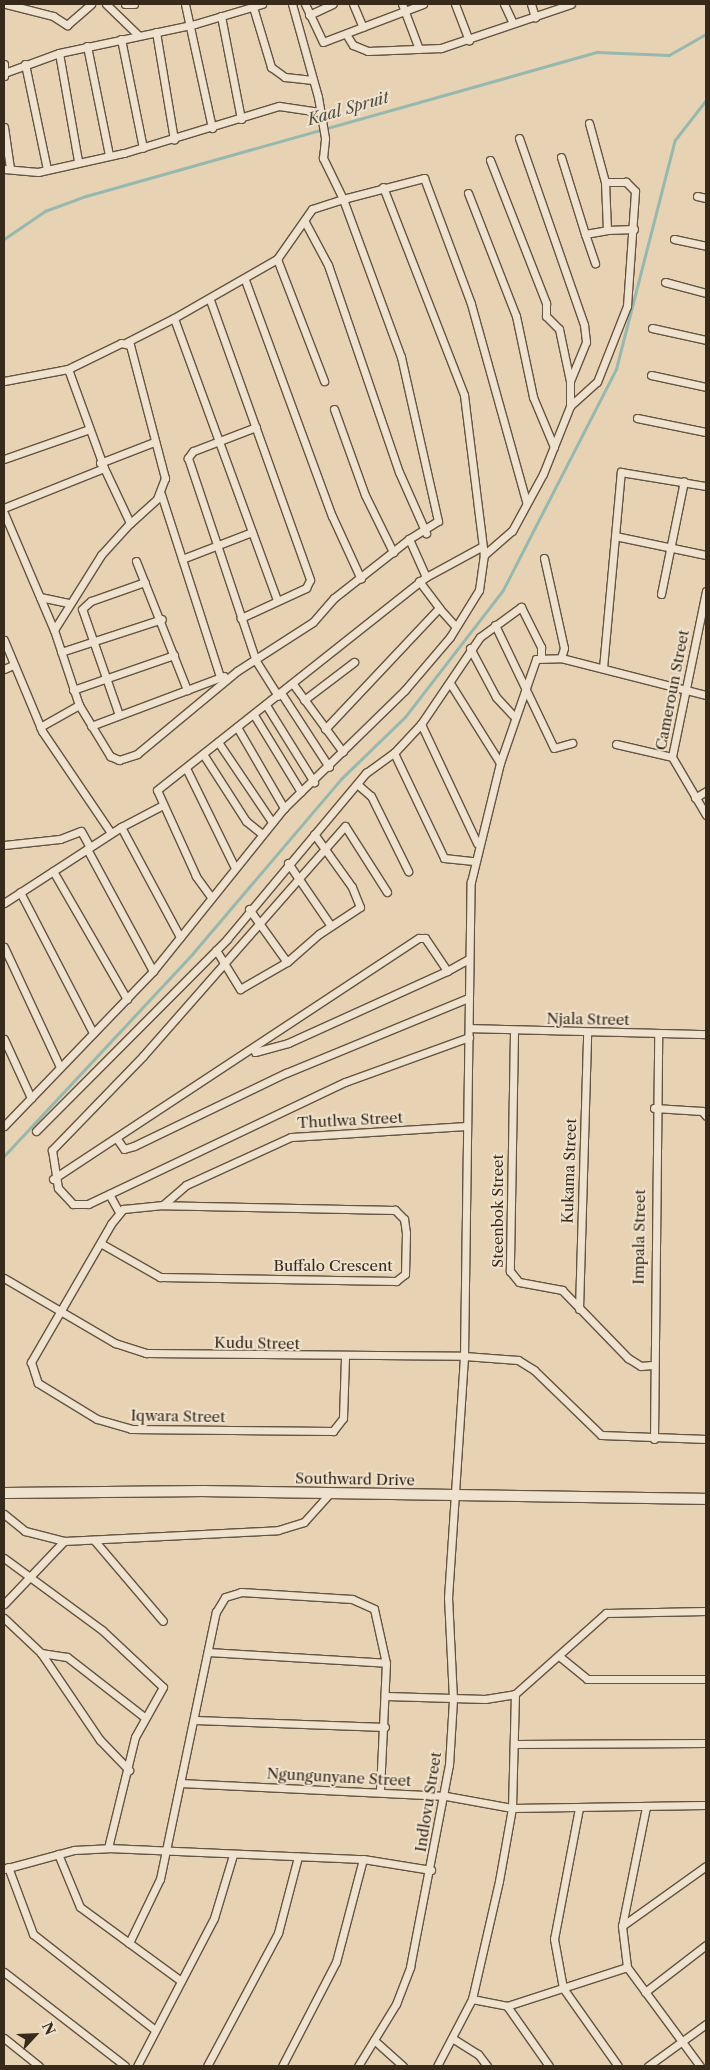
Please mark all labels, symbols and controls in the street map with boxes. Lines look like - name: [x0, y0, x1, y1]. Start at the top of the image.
- water label: Kaal Spruit: [305, 87, 391, 129]
- street label: Cameroun Street: [651, 628, 693, 752]
- street label: Njala Street: [546, 1009, 630, 1029]
- street label: Thutlwa Street: [297, 1108, 403, 1132]
- street label: Kukama Street: [558, 1118, 580, 1224]
- street label: Steenbok Street: [489, 1154, 507, 1268]
- street label: Impala Street: [629, 1189, 649, 1285]
- street label: Buffalo Crescent: [273, 1257, 393, 1275]
- street label: Kudu Street: [214, 1333, 300, 1353]
- street label: Iqwara Street: [130, 1406, 226, 1426]
- street label: Southward Drive: [295, 1469, 415, 1489]
- street label: Indlovu Street: [411, 1751, 445, 1853]
- street label: Ngungunyane Street: [266, 1764, 412, 1790]
- north arrow: [10, 2010, 60, 2060]
- text: N: [38, 2019, 59, 2038]

